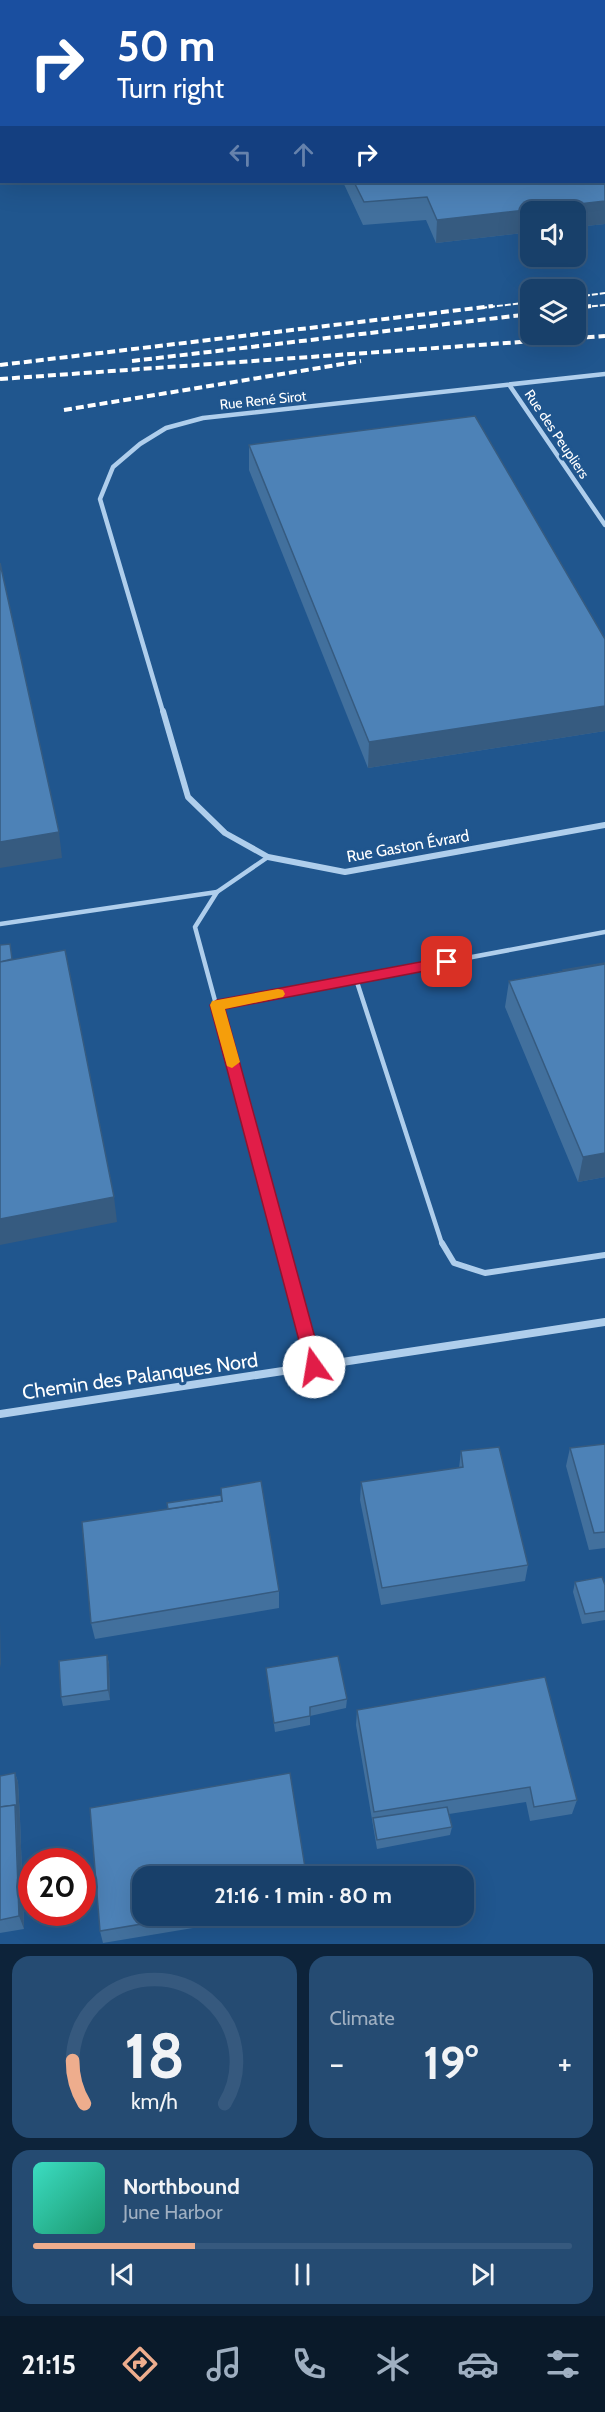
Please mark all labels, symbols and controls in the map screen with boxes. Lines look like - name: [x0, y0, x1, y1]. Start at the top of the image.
- text: 50 m: [117, 20, 215, 72]
- icon: right: [18, 24, 96, 102]
- text: Turn right: [117, 72, 224, 105]
- icon: left: [224, 138, 257, 171]
- icon: ahead: [287, 138, 320, 171]
- icon: right: [350, 138, 383, 171]
- map controls: [520, 201, 586, 345]
- button: sound: [520, 201, 586, 267]
- button: layers: [520, 279, 586, 345]
- street label: Rue René Sirot: [219, 386, 307, 414]
- street label: Rue des Peupliers: [521, 386, 594, 482]
- street label: Rue Gaston Évrard: [345, 826, 471, 866]
- pin: [421, 936, 472, 987]
- icon: arrive: [430, 945, 463, 978]
- position arrow: [282, 1335, 346, 1399]
- street label: Chemin des Palanques Nord: [21, 1348, 259, 1404]
- speed limit sign: 20: [18, 1848, 96, 1926]
- text: 21:16 · 1 min · 80 m: [214, 1882, 392, 1909]
- text: Climate: [330, 2006, 395, 2030]
- text: 18: [124, 2018, 185, 2094]
- text: 19°: [423, 2036, 478, 2090]
- text: −: [330, 2043, 344, 2083]
- text: +: [557, 2043, 572, 2083]
- text: km/h: [131, 2088, 178, 2114]
- text: Northbound: [123, 2173, 240, 2200]
- text: June Harbor: [123, 2200, 223, 2224]
- icon: previous: [106, 2258, 139, 2291]
- icon: pause: [286, 2258, 319, 2291]
- icon: next: [466, 2258, 499, 2291]
- icon: directions: [119, 2343, 161, 2385]
- icon: music: [203, 2343, 245, 2385]
- icon: phone: [288, 2343, 330, 2385]
- icon: climate: [372, 2343, 414, 2385]
- icon: car: [457, 2343, 499, 2385]
- icon: filters: [542, 2343, 584, 2385]
- text: 21:15: [21, 2348, 76, 2381]

